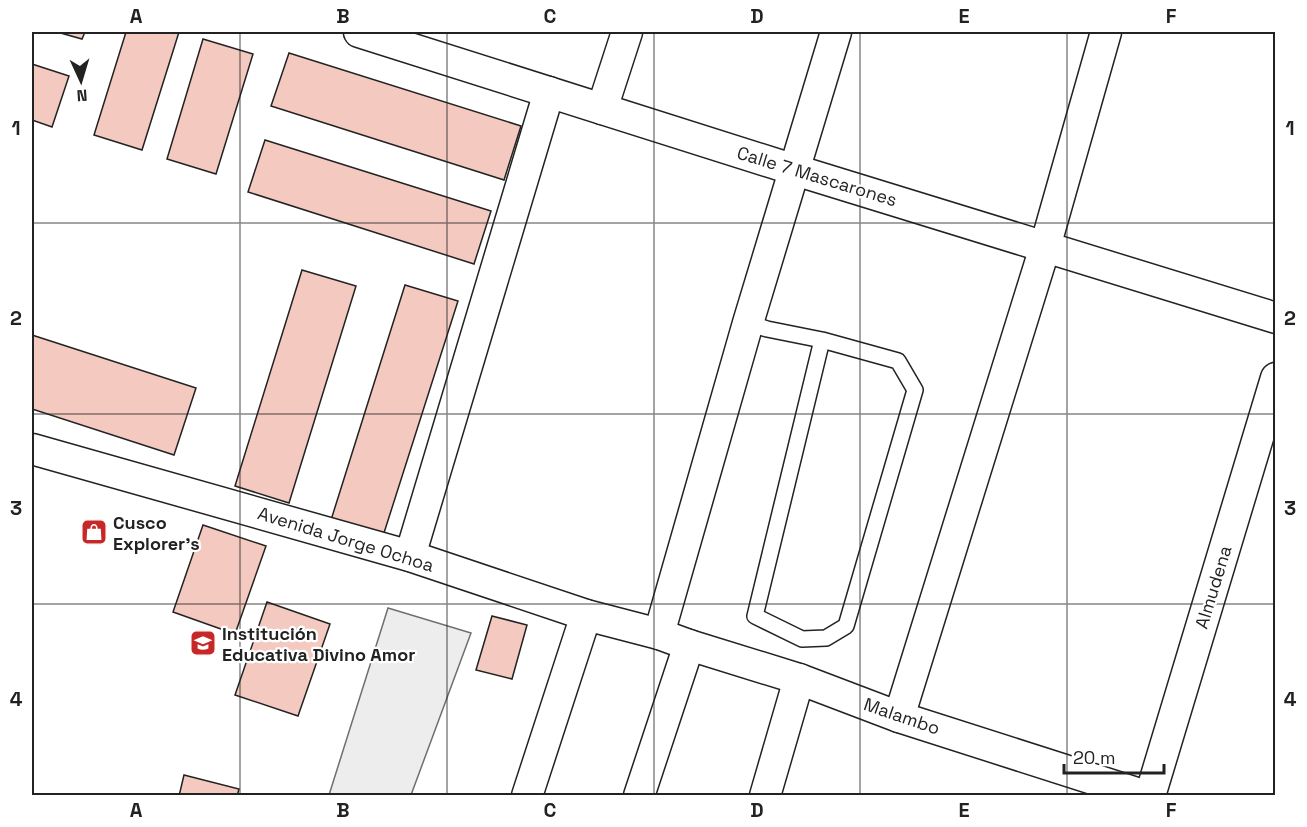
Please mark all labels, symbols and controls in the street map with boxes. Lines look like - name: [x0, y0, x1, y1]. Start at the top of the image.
- text: A: [130, 3, 143, 29]
- text: B: [336, 3, 350, 29]
- text: C: [544, 3, 557, 29]
- text: D: [750, 3, 764, 29]
- text: E: [958, 3, 970, 29]
- text: F: [1166, 3, 1177, 29]
- north arrow: [51, 51, 111, 111]
- text: N: [76, 85, 88, 106]
- text: 1: [11, 115, 21, 141]
- text: 1: [1285, 115, 1295, 141]
- street label: Calle 7 Mascarones: [734, 141, 900, 211]
- text: 2: [10, 305, 22, 331]
- text: 2: [1284, 305, 1296, 331]
- text: 3: [10, 495, 22, 521]
- text: 3: [1284, 495, 1296, 521]
- street label: Avenida Jorge Ochoa: [255, 501, 437, 577]
- place label: Cusco Explorer's: [113, 511, 200, 555]
- shop icon: Cusco Explorer's: [79, 517, 109, 547]
- street label: Almudena: [1189, 543, 1237, 631]
- place label: Institución Educativa Divino Amor: [222, 622, 415, 666]
- school or university icon: Institución Educativa Divino Amor: [188, 628, 218, 658]
- text: 4: [10, 686, 23, 712]
- text: 4: [1284, 686, 1297, 712]
- street label: Malambo: [861, 692, 943, 740]
- scale bar: [1064, 737, 1164, 775]
- text: 20 m: [1073, 746, 1116, 769]
- text: A: [130, 797, 143, 823]
- text: B: [336, 797, 350, 823]
- text: C: [544, 797, 557, 823]
- text: D: [750, 797, 764, 823]
- text: E: [958, 797, 970, 823]
- text: F: [1166, 797, 1177, 823]

